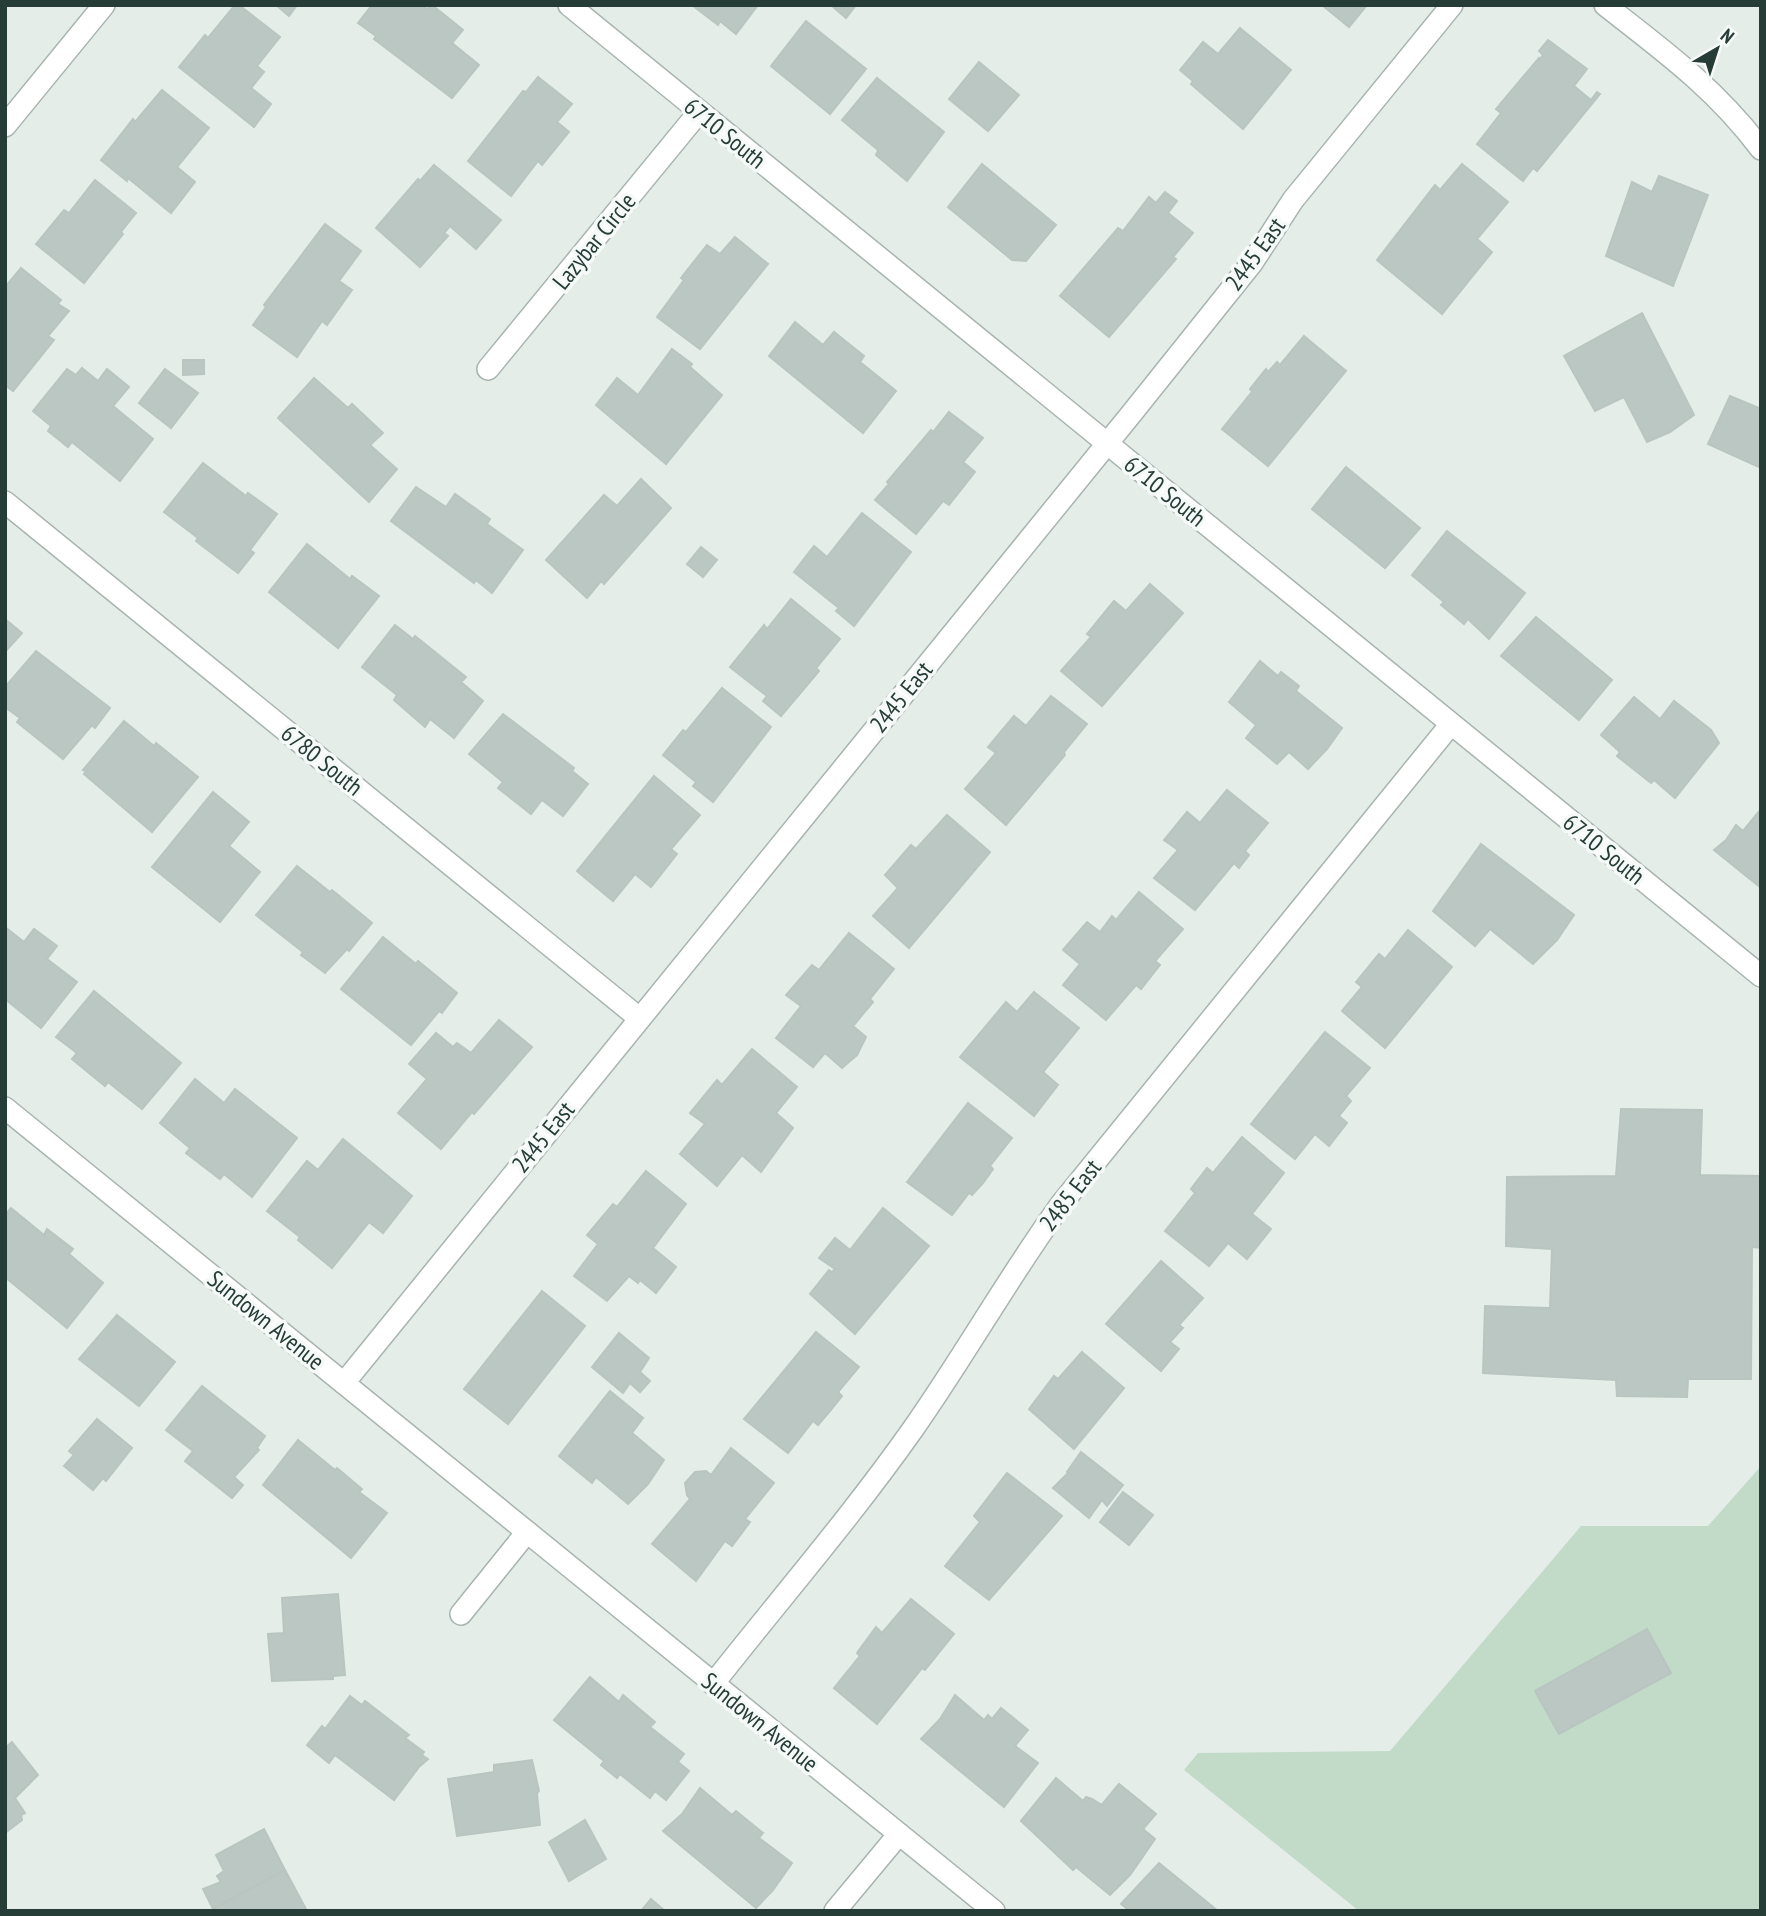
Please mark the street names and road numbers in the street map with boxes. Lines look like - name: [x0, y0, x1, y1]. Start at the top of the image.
- street label: 6710 South: [678, 91, 772, 175]
- street label: Lazybar Circle: [546, 186, 642, 296]
- street label: 2445 East: [1218, 211, 1292, 297]
- street label: 6710 South: [1118, 449, 1212, 533]
- street label: 2445 East: [863, 655, 939, 739]
- street label: 6780 South: [275, 718, 369, 802]
- street label: 6710 South: [1557, 807, 1651, 891]
- street label: 2445 East: [505, 1095, 581, 1179]
- street label: 2485 East: [1032, 1152, 1108, 1237]
- street label: Sundown Avenue: [201, 1263, 331, 1377]
- street label: Sundown Avenue: [695, 1665, 825, 1779]

